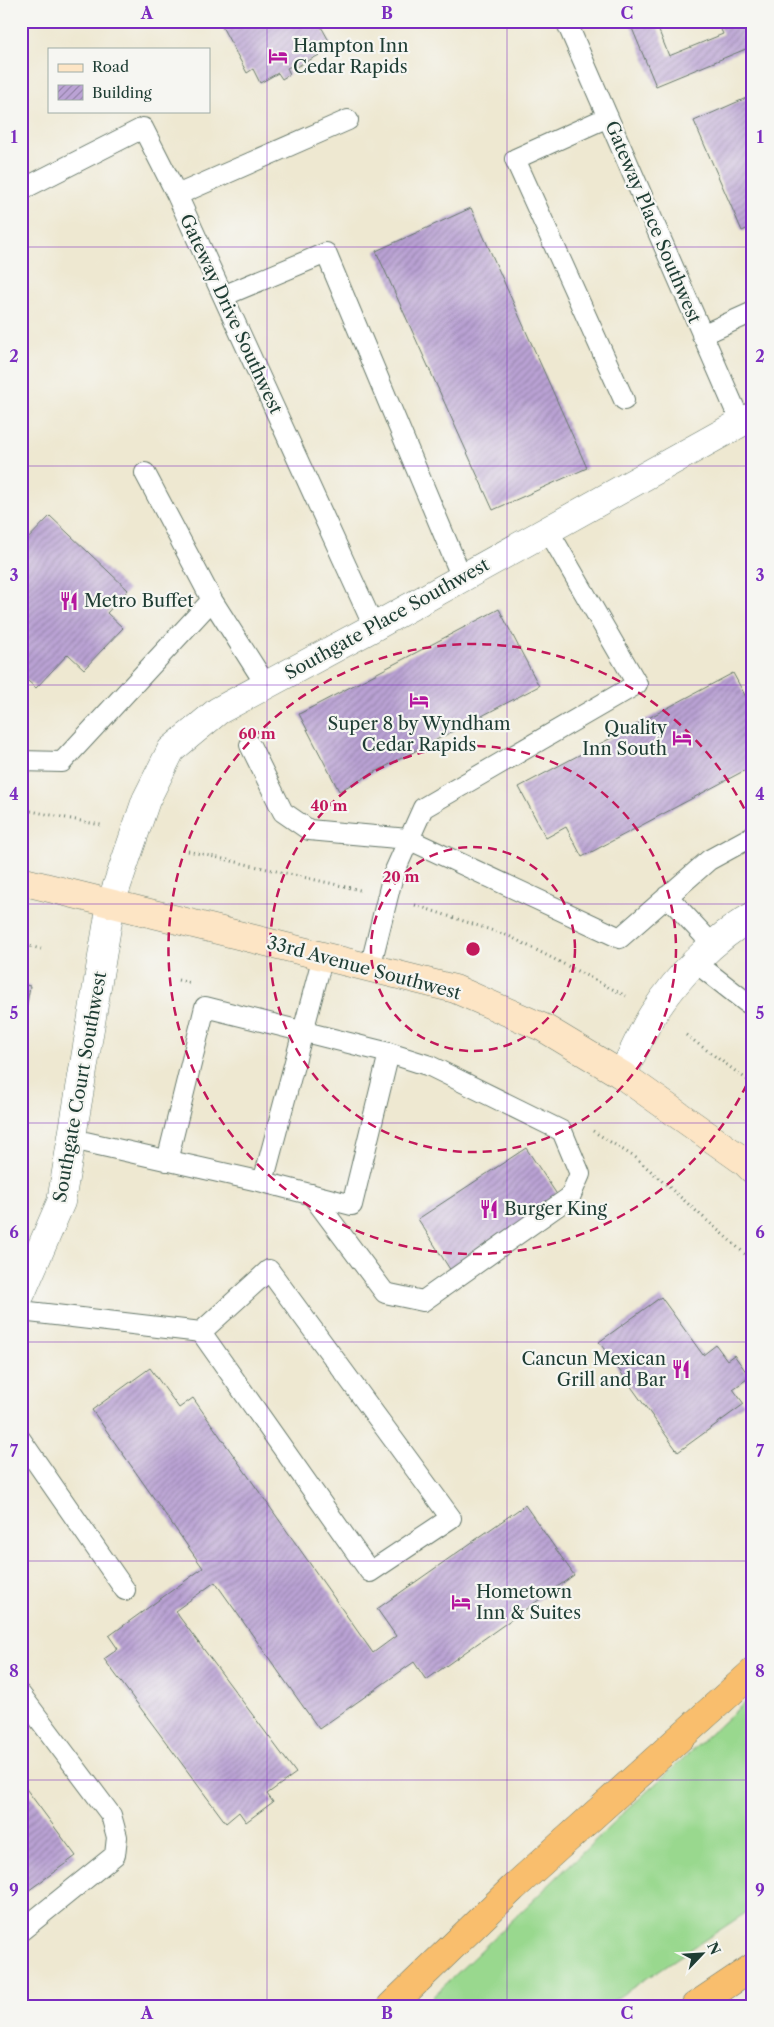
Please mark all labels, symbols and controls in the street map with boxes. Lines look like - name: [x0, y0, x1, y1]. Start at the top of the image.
- text: A: [140, 3, 154, 23]
- text: B: [381, 3, 393, 23]
- text: C: [621, 3, 633, 23]
- place label: Hampton Inn Cedar Rapids: [293, 35, 408, 78]
- hotel icon: Hampton Inn Cedar Rapids: [267, 45, 289, 67]
- legend: [48, 48, 210, 112]
- text: Road: [92, 57, 129, 76]
- text: Building: [92, 83, 152, 102]
- street label: Gateway Place Southwest: [600, 118, 706, 327]
- text: 1: [10, 127, 18, 147]
- text: 1: [756, 127, 764, 147]
- street label: Gateway Drive Southwest: [175, 211, 287, 418]
- text: 2: [9, 346, 19, 366]
- text: 2: [755, 346, 765, 366]
- street label: Southgate Place Southwest: [281, 553, 494, 684]
- text: 3: [9, 565, 19, 585]
- text: 3: [755, 565, 765, 585]
- restaurant icon: Metro Buffet: [58, 590, 80, 612]
- place label: Metro Buffet: [84, 590, 194, 612]
- hotel icon: Super 8 by Wyndham Cedar Rapids: [408, 689, 430, 711]
- place label: Super 8 by Wyndham Cedar Rapids: [327, 713, 511, 756]
- place label: Quality Inn South: [582, 717, 668, 760]
- text: 60 m: [238, 724, 276, 743]
- hotel icon: Quality Inn South: [671, 727, 693, 749]
- text: 4: [9, 784, 19, 804]
- text: 4: [755, 784, 765, 804]
- text: 40 m: [310, 796, 348, 815]
- text: 20 m: [382, 867, 420, 886]
- street label: 33rd Avenue Southwest: [265, 932, 464, 1005]
- centre of rings: [464, 940, 482, 958]
- street label: Southgate Court Southwest: [49, 969, 111, 1204]
- text: 5: [10, 1003, 19, 1023]
- text: 5: [756, 1003, 765, 1023]
- restaurant icon: Burger King: [478, 1198, 500, 1220]
- place label: Burger King: [504, 1198, 607, 1220]
- text: 6: [9, 1222, 19, 1242]
- text: 6: [755, 1222, 765, 1242]
- place label: Cancun Mexican Grill and Bar: [521, 1348, 666, 1391]
- restaurant icon: Cancun Mexican Grill and Bar: [670, 1358, 692, 1380]
- text: 7: [10, 1441, 19, 1461]
- text: 7: [756, 1441, 765, 1461]
- place label: Hometown Inn & Suites: [476, 1581, 581, 1624]
- hotel icon: Hometown Inn & Suites: [450, 1591, 472, 1613]
- text: 8: [9, 1661, 19, 1681]
- text: 8: [755, 1661, 765, 1681]
- text: 9: [9, 1880, 19, 1900]
- text: 9: [755, 1880, 765, 1900]
- north arrow: [676, 1930, 726, 1980]
- text: N: [703, 1939, 725, 1958]
- text: A: [140, 2003, 154, 2023]
- text: B: [381, 2003, 393, 2023]
- text: C: [621, 2003, 633, 2023]

